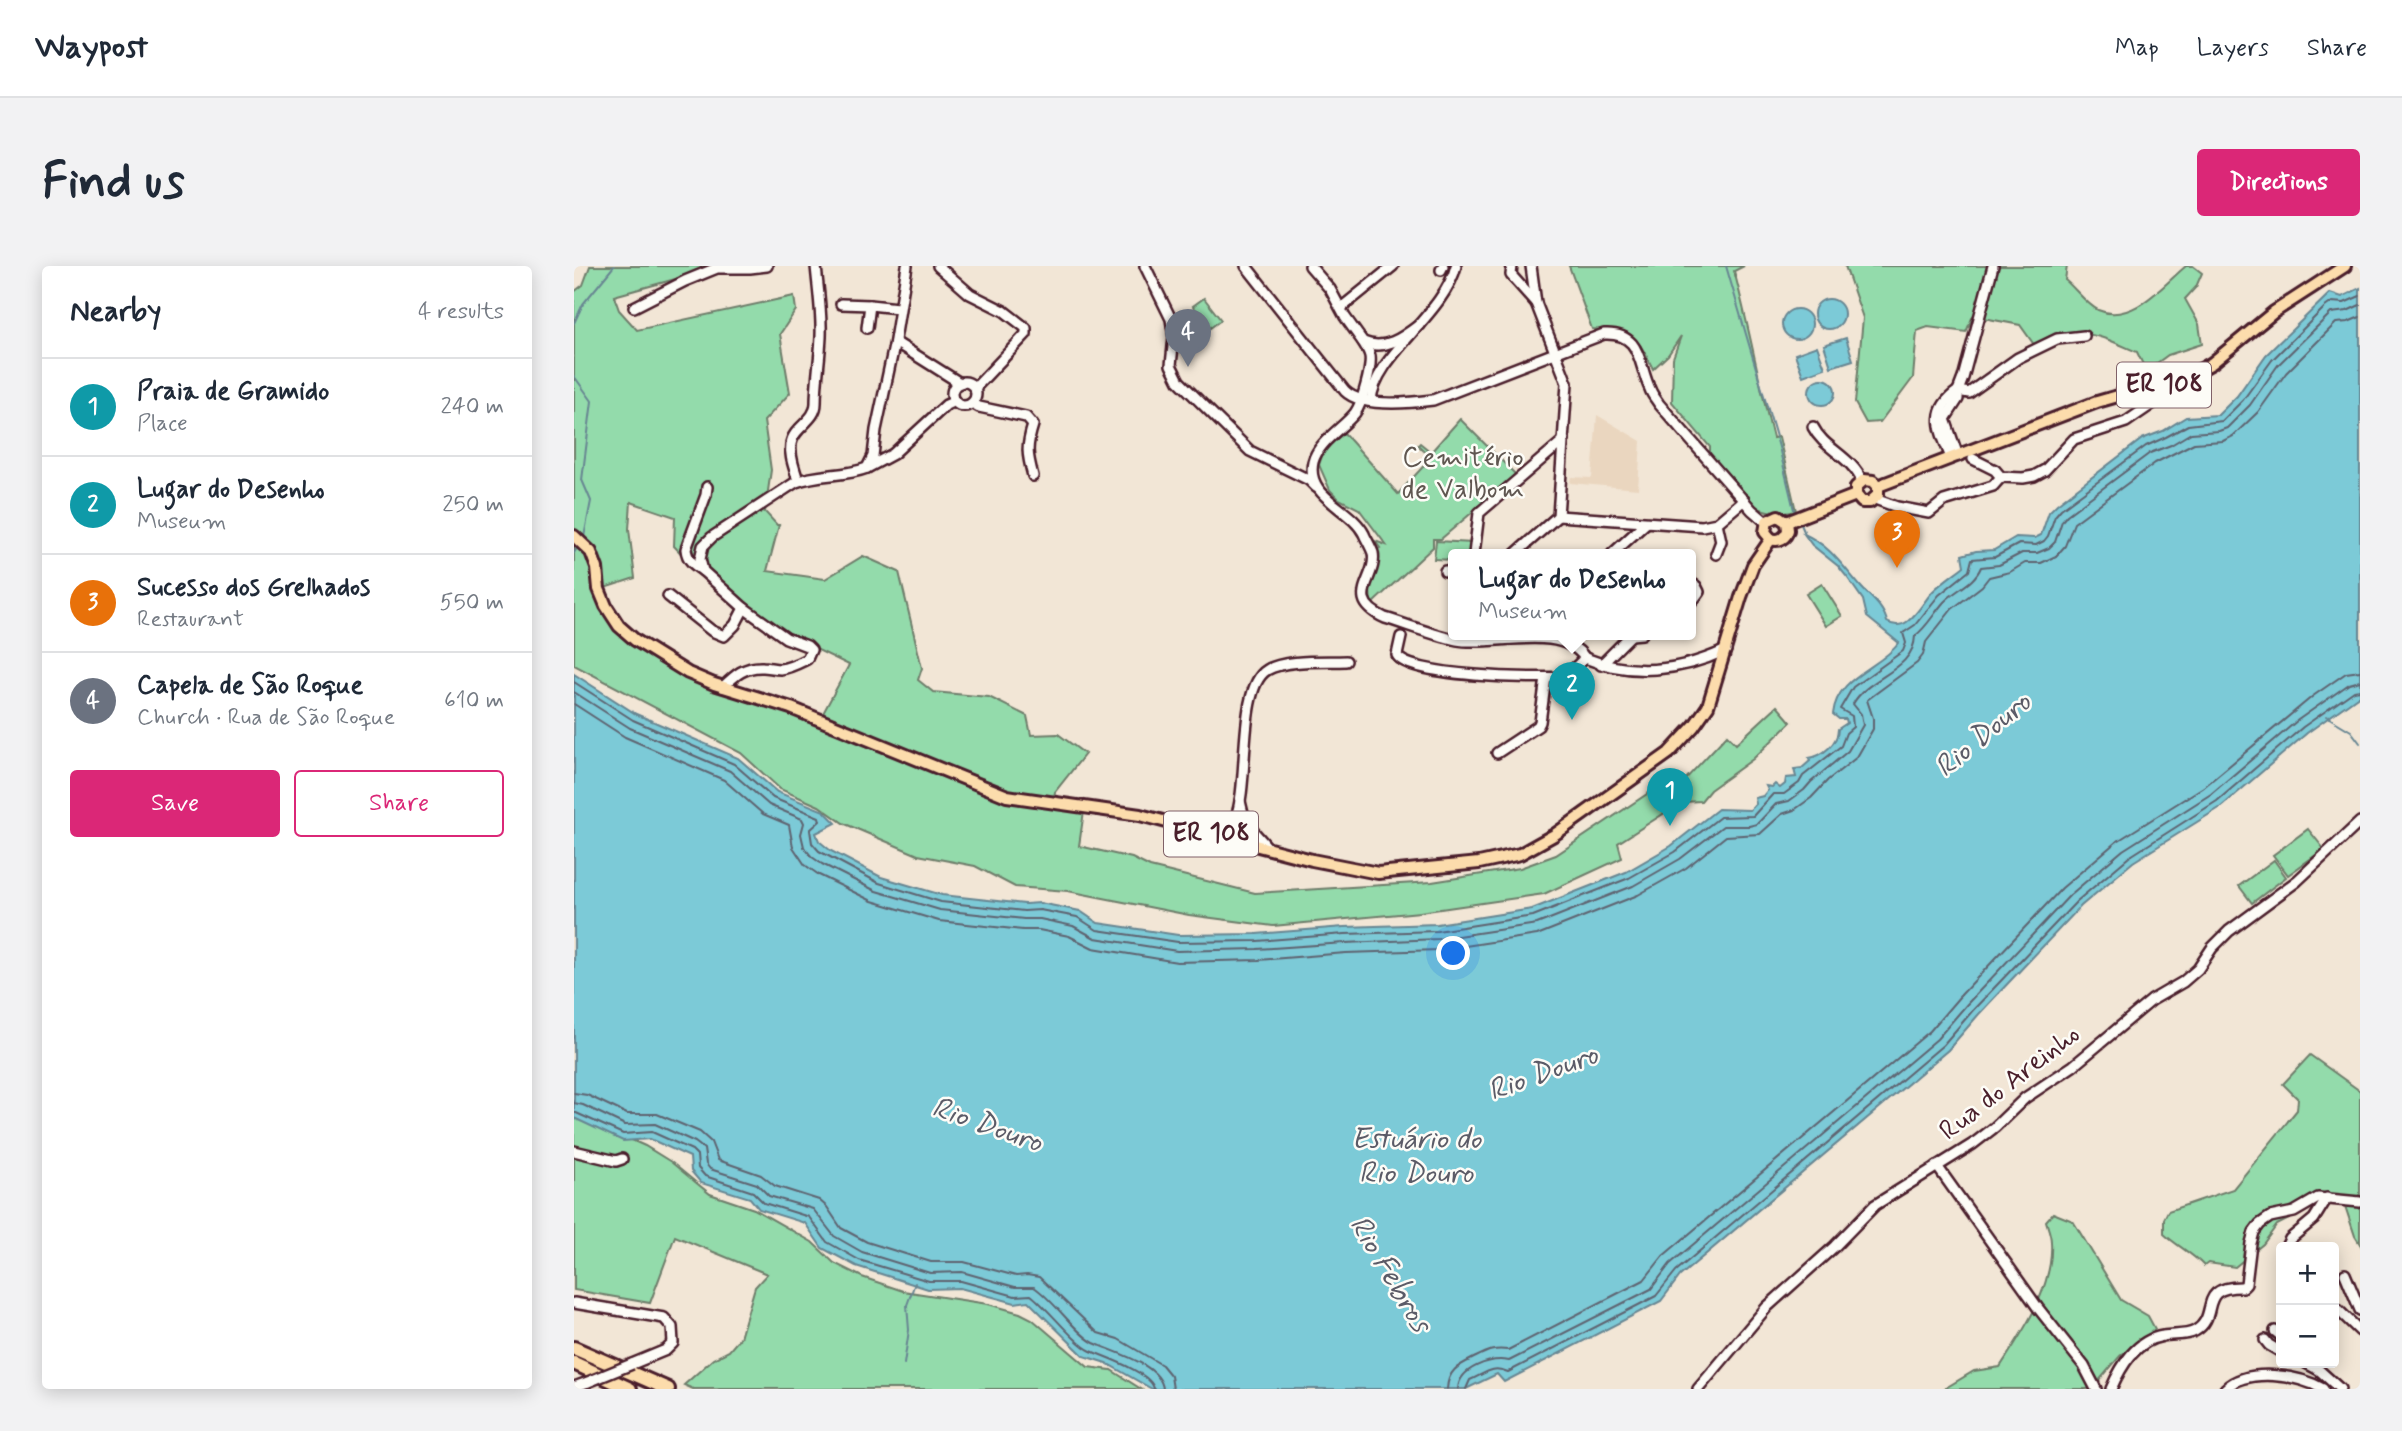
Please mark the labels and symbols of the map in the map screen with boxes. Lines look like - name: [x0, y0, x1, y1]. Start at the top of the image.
- pin: 4: [1165, 309, 1211, 367]
- road number: ER 108: [2117, 362, 2211, 408]
- park label: Cemitério de Valbom: [1402, 440, 1524, 509]
- pin: 3: [1874, 510, 1920, 568]
- pin: 2: [1549, 662, 1595, 720]
- water label: Rio Douro: [1927, 683, 2040, 787]
- pin: 1: [1647, 768, 1693, 826]
- road number: ER 108: [1164, 812, 1258, 856]
- your location: [1436, 936, 1470, 970]
- street label: Rua do Areinho: [1932, 1016, 2088, 1150]
- water label: Rio Douro: [1483, 1035, 1604, 1111]
- water label: Rio Douro: [927, 1088, 1048, 1162]
- water label: Estuário do Rio Douro: [1351, 1120, 1483, 1193]
- water label: Rio Febros: [1340, 1208, 1441, 1342]

